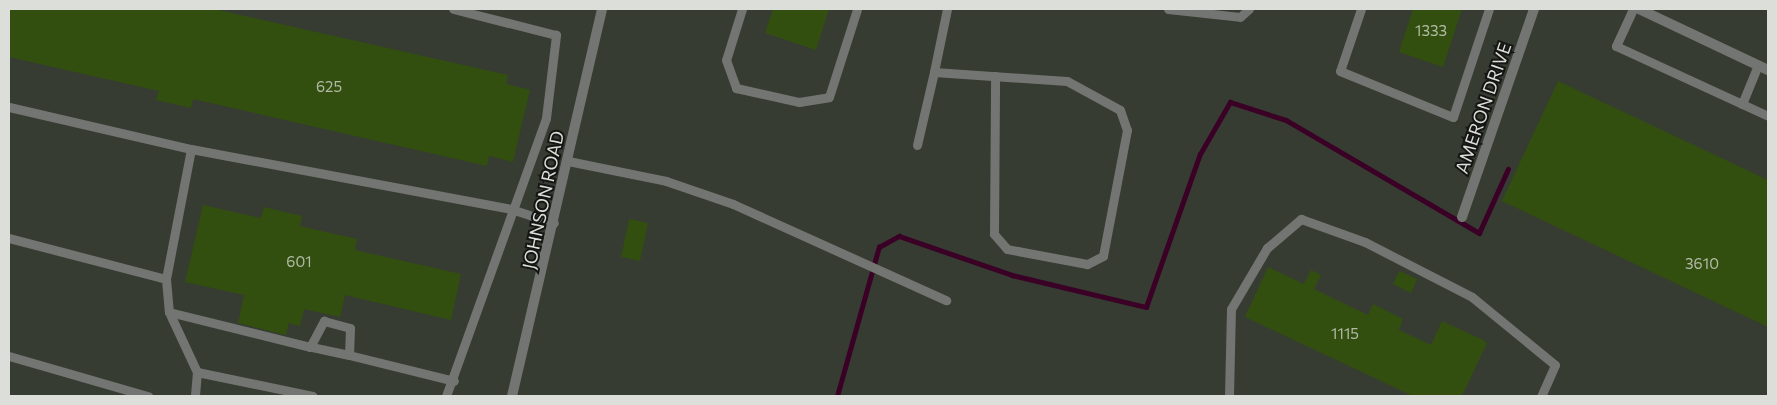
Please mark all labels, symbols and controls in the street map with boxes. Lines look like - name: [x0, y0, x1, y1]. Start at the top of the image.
- house number: 1333: [1415, 22, 1447, 40]
- street label: AMERON DRIVE: [1450, 40, 1516, 176]
- house number: 625: [316, 78, 342, 96]
- street label: JOHNSON ROAD: [518, 129, 568, 271]
- house number: 601: [286, 253, 312, 271]
- house number: 3610: [1685, 255, 1719, 273]
- house number: 1115: [1331, 325, 1359, 343]

